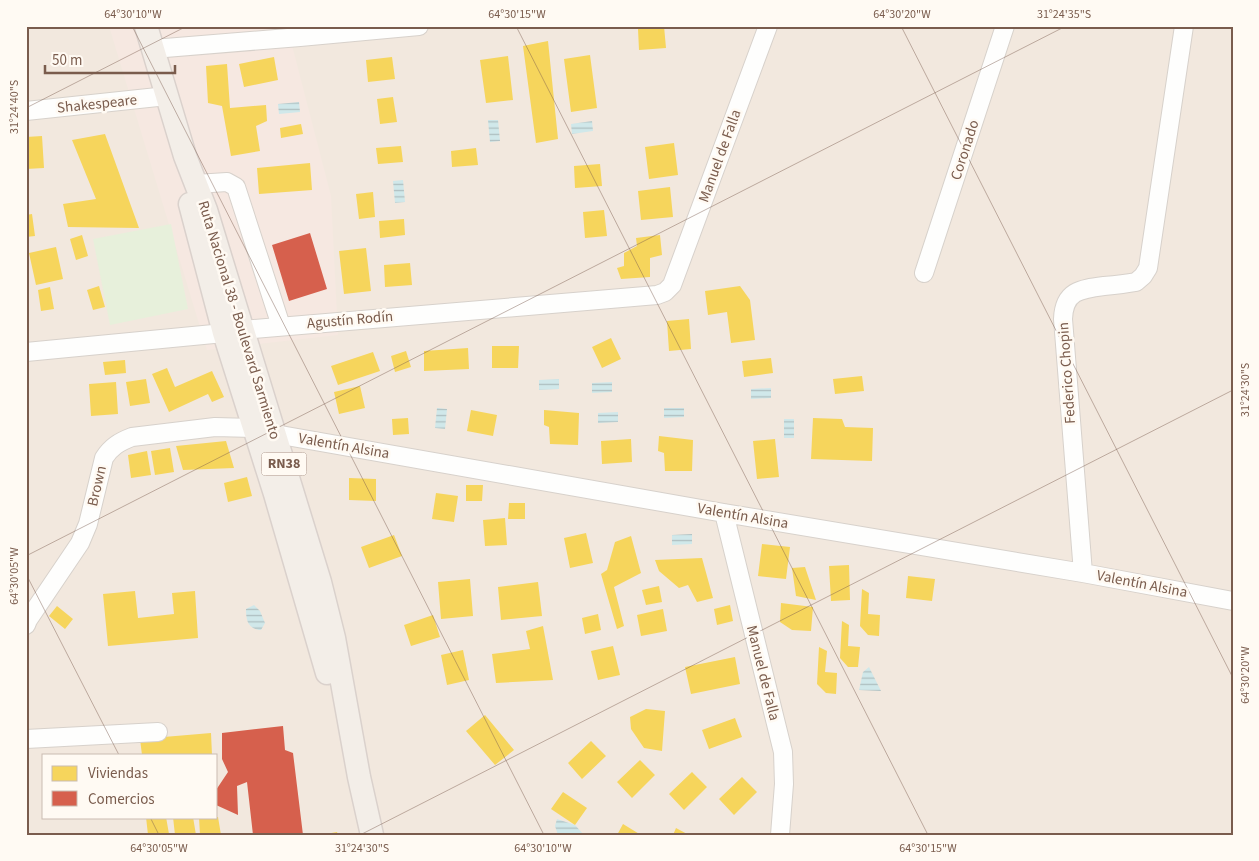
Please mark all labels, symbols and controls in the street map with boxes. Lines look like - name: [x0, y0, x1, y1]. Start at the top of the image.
- text: 64°30'10"W: [104, 6, 162, 23]
- text: 64°30'15"W: [488, 6, 546, 23]
- text: 64°30'20"W: [873, 6, 931, 23]
- text: 31°24'35"S: [1037, 6, 1091, 23]
- scale bar: [45, 42, 175, 74]
- text: 50 m: [52, 50, 82, 71]
- text: 31°24'40"S: [6, 80, 23, 134]
- street label: Shakespeare: [56, 89, 138, 119]
- street label: Manuel de Falla: [693, 107, 747, 205]
- street label: Coronado: [945, 117, 985, 183]
- street label: Ruta Nacional 38 - Boulevard Sarmiento: [193, 198, 285, 442]
- street label: Agustín Rodín: [306, 306, 394, 334]
- street label: Federico Chopin: [1053, 321, 1081, 425]
- text: 31°24'30"S: [1237, 363, 1254, 417]
- street label: Valentín Alsina: [297, 428, 391, 464]
- road number: RN38: [262, 452, 306, 476]
- street label: Brown: [82, 464, 112, 508]
- street label: Valentín Alsina: [696, 498, 790, 534]
- text: 64°30'05"W: [6, 547, 23, 605]
- street label: Valentín Alsina: [1095, 565, 1189, 603]
- street label: Manuel de Falla: [741, 623, 785, 723]
- text: 64°30'20"W: [1237, 646, 1254, 704]
- legend: [42, 754, 218, 818]
- text: Viviendas: [88, 763, 148, 784]
- text: Comercios: [88, 789, 155, 810]
- text: 64°30'05"W: [130, 840, 188, 857]
- text: 31°24'30"S: [335, 840, 389, 857]
- text: 64°30'10"W: [514, 840, 572, 857]
- text: 64°30'15"W: [899, 840, 957, 857]

